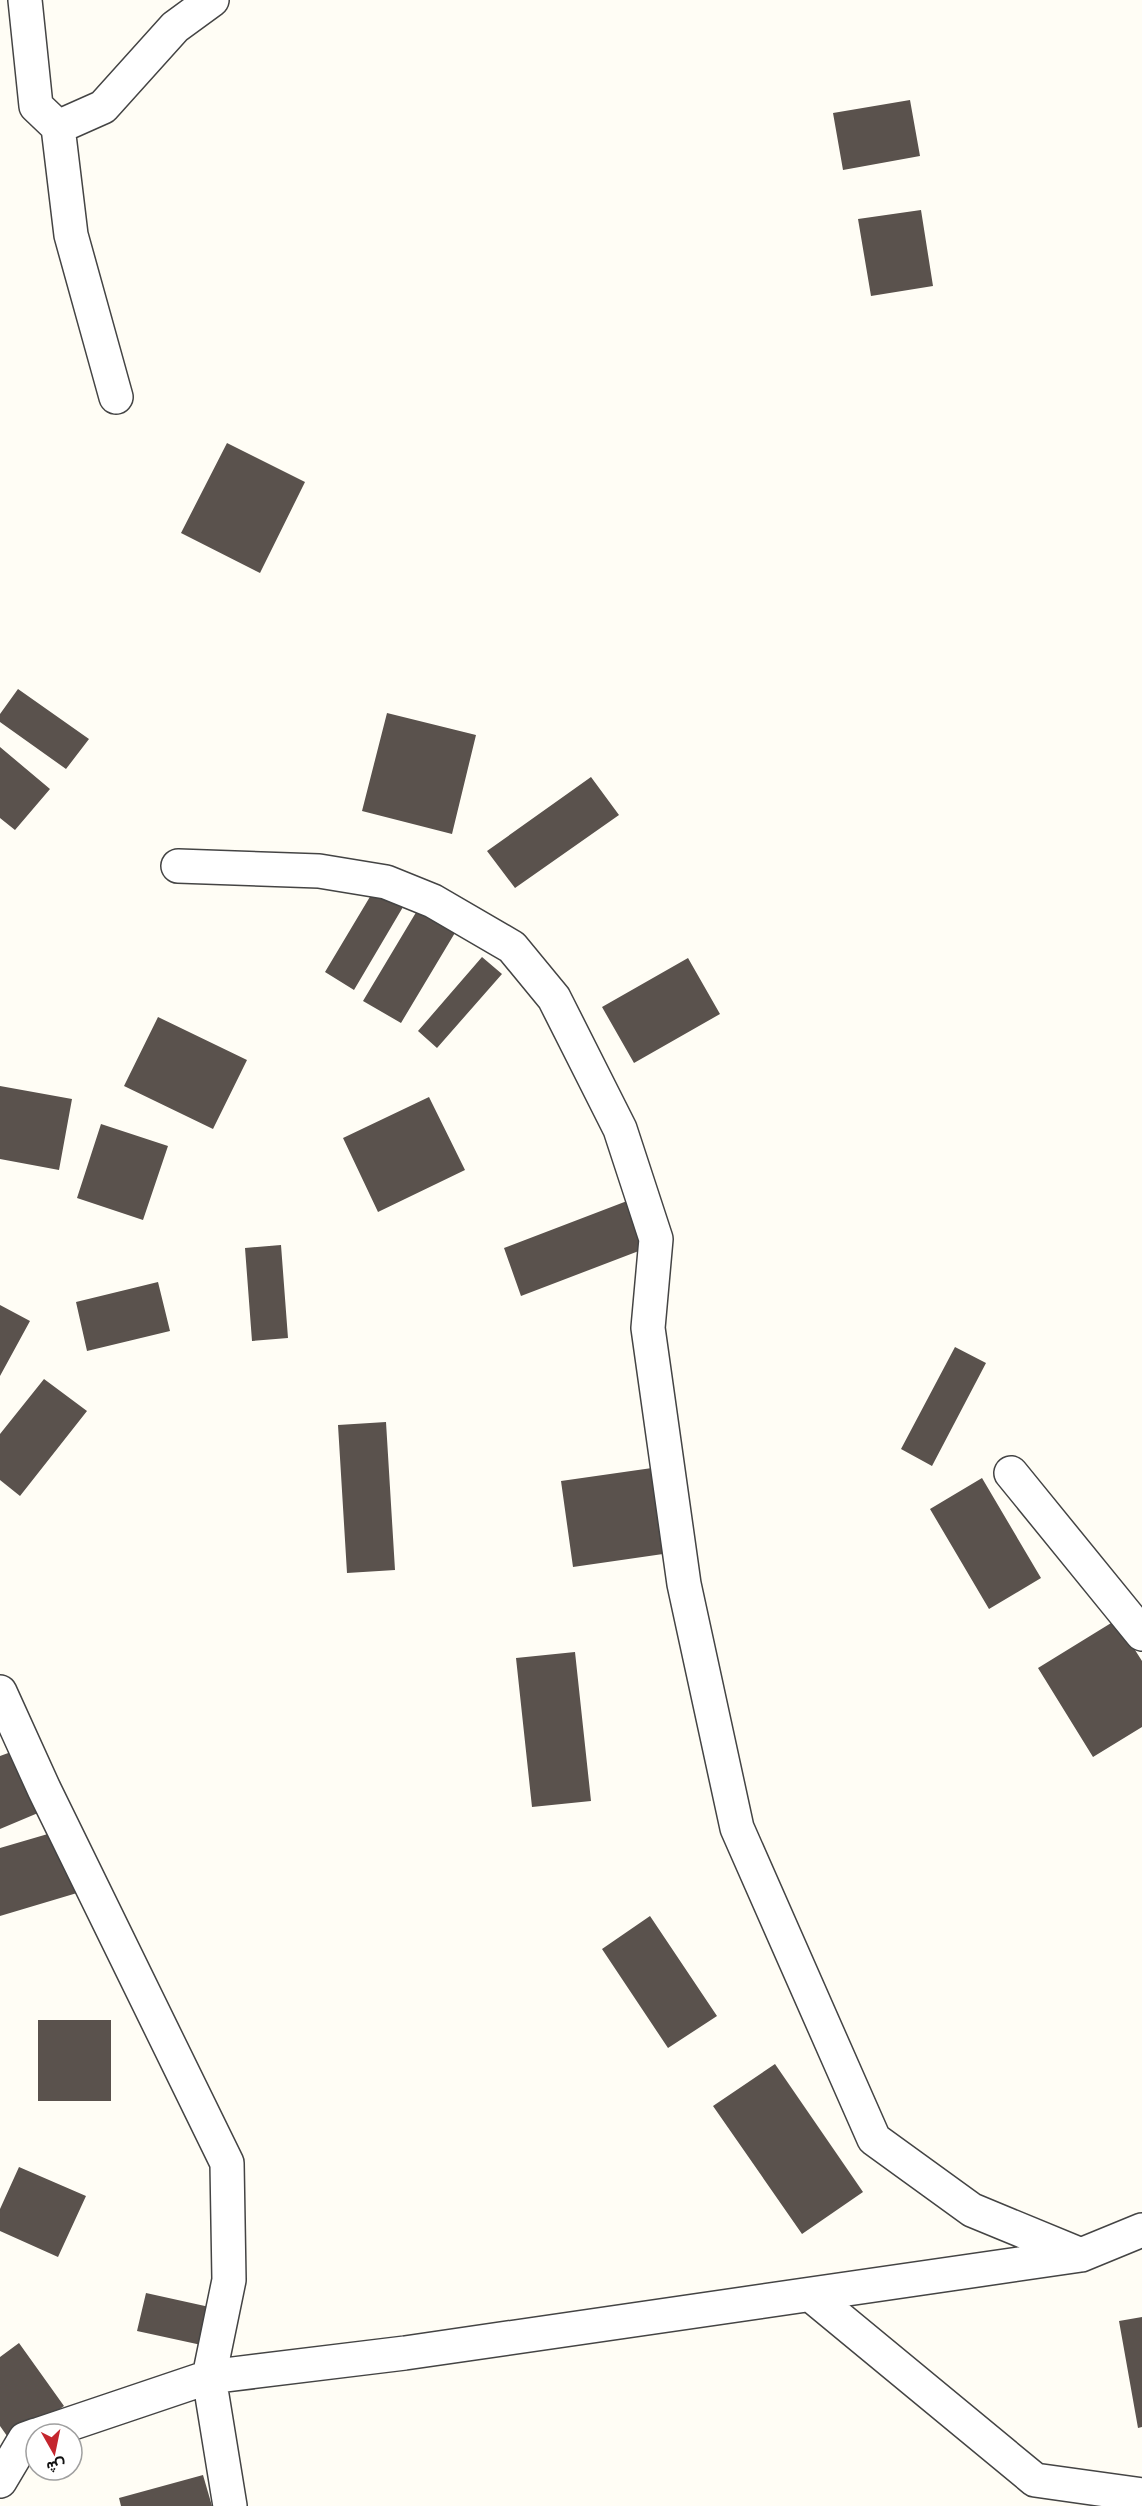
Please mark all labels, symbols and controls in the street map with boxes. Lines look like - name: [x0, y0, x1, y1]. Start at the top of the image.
- north arrow: [24, 2422, 84, 2482]
- text: ش: [45, 2450, 67, 2478]

